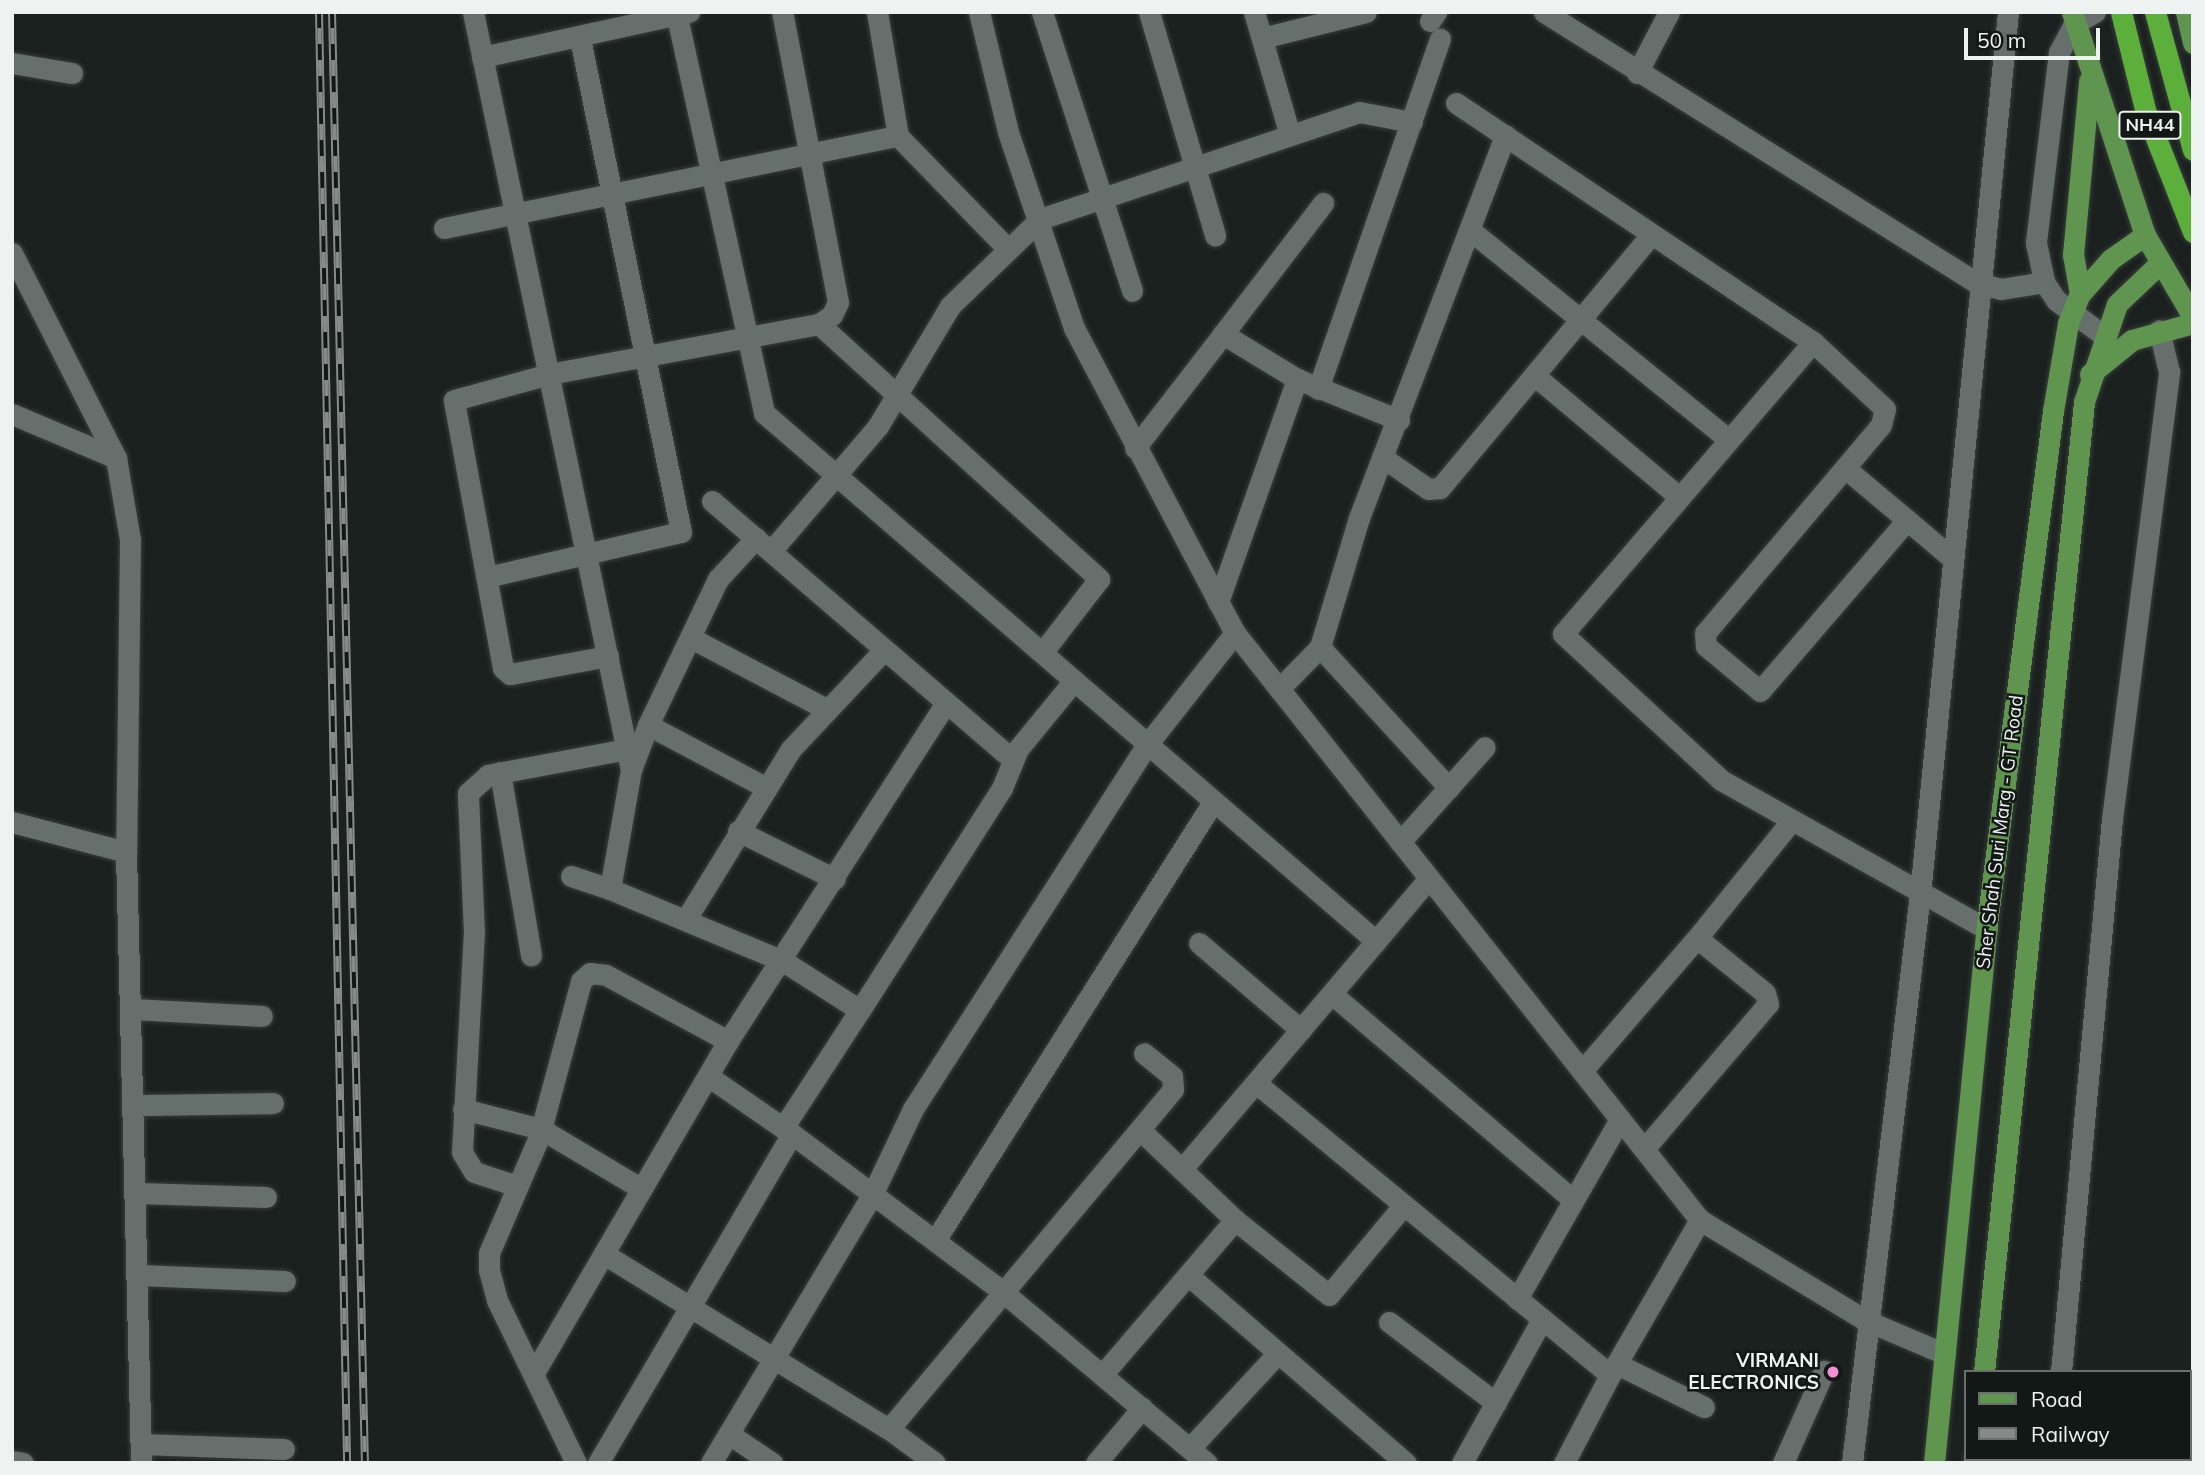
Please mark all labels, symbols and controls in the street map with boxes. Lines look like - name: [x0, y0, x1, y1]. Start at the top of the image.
- scale bar: [1967, 14, 2104, 58]
- text: 50 m: [1977, 27, 2026, 53]
- road number: NH44: [2117, 110, 2183, 140]
- street label: Sher Shah Suri Marg - GT Road: [1972, 694, 2028, 970]
- place label: VIRMANI ELECTRONICS: [1688, 1350, 1819, 1394]
- marker: VIRMANI ELECTRONICS: [1825, 1364, 1841, 1380]
- legend: [1964, 1370, 2191, 1461]
- text: Road: [2031, 1386, 2082, 1412]
- text: Railway: [2031, 1421, 2110, 1447]

